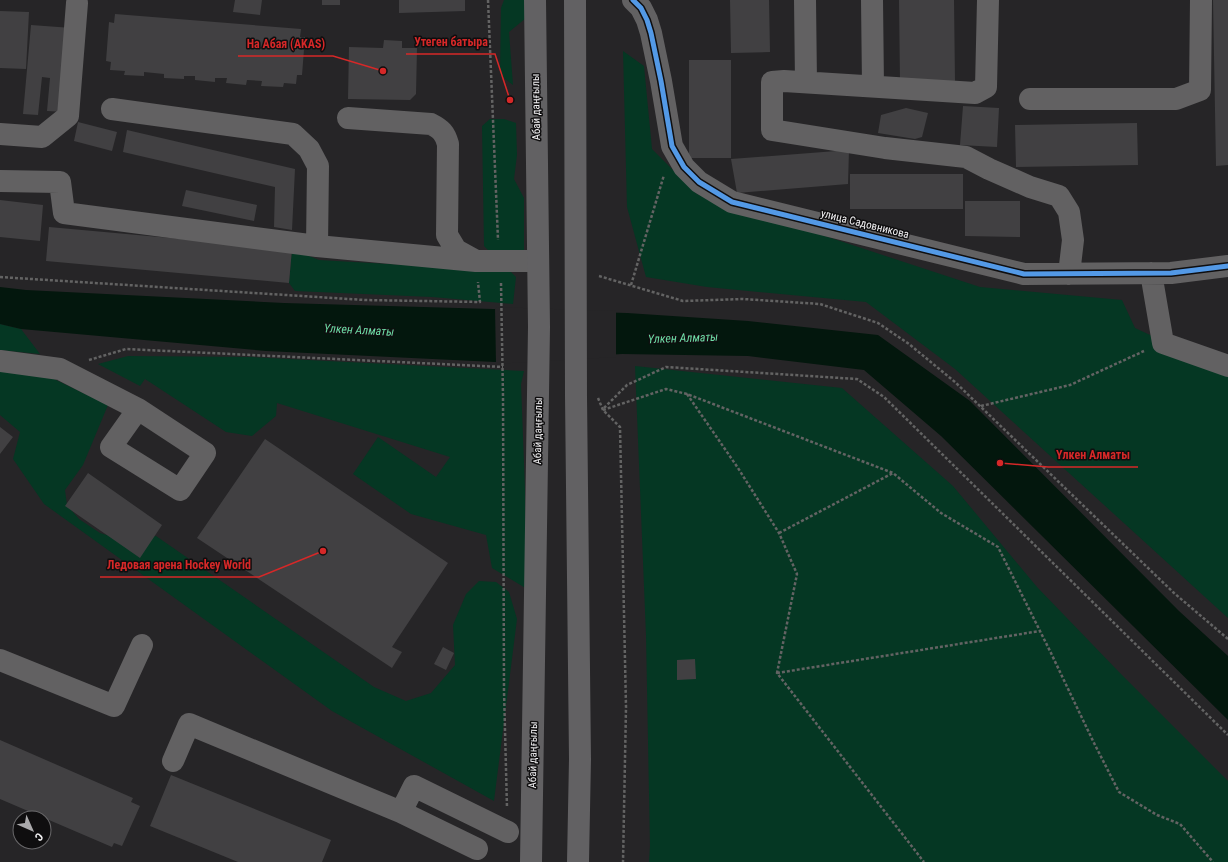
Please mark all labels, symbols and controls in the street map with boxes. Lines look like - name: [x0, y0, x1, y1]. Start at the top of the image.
- callout: Утеген батыра: [406, 30, 495, 54]
- callout: На Абая (AKAS): [238, 32, 333, 56]
- text: Утеген батыра: [414, 35, 488, 49]
- text: На Абая (AKAS): [247, 37, 325, 51]
- street label: Абай даңғылы: [529, 73, 543, 141]
- street label: улица Садовникова: [820, 207, 910, 241]
- water label: Үлкен Алматы: [324, 321, 395, 339]
- water label: Үлкен Алматы: [648, 330, 718, 346]
- street label: Абай даңғылы: [531, 397, 545, 465]
- callout: Үлкен Алматы: [1048, 443, 1138, 467]
- text: Үлкен Алматы: [1056, 448, 1130, 462]
- callout: Ледовая арена Hockey World: [100, 553, 259, 577]
- text: Ледовая арена Hockey World: [107, 558, 251, 572]
- street label: Абай даңғылы: [526, 721, 540, 789]
- north arrow: [12, 810, 52, 850]
- text: С: [32, 830, 46, 844]

